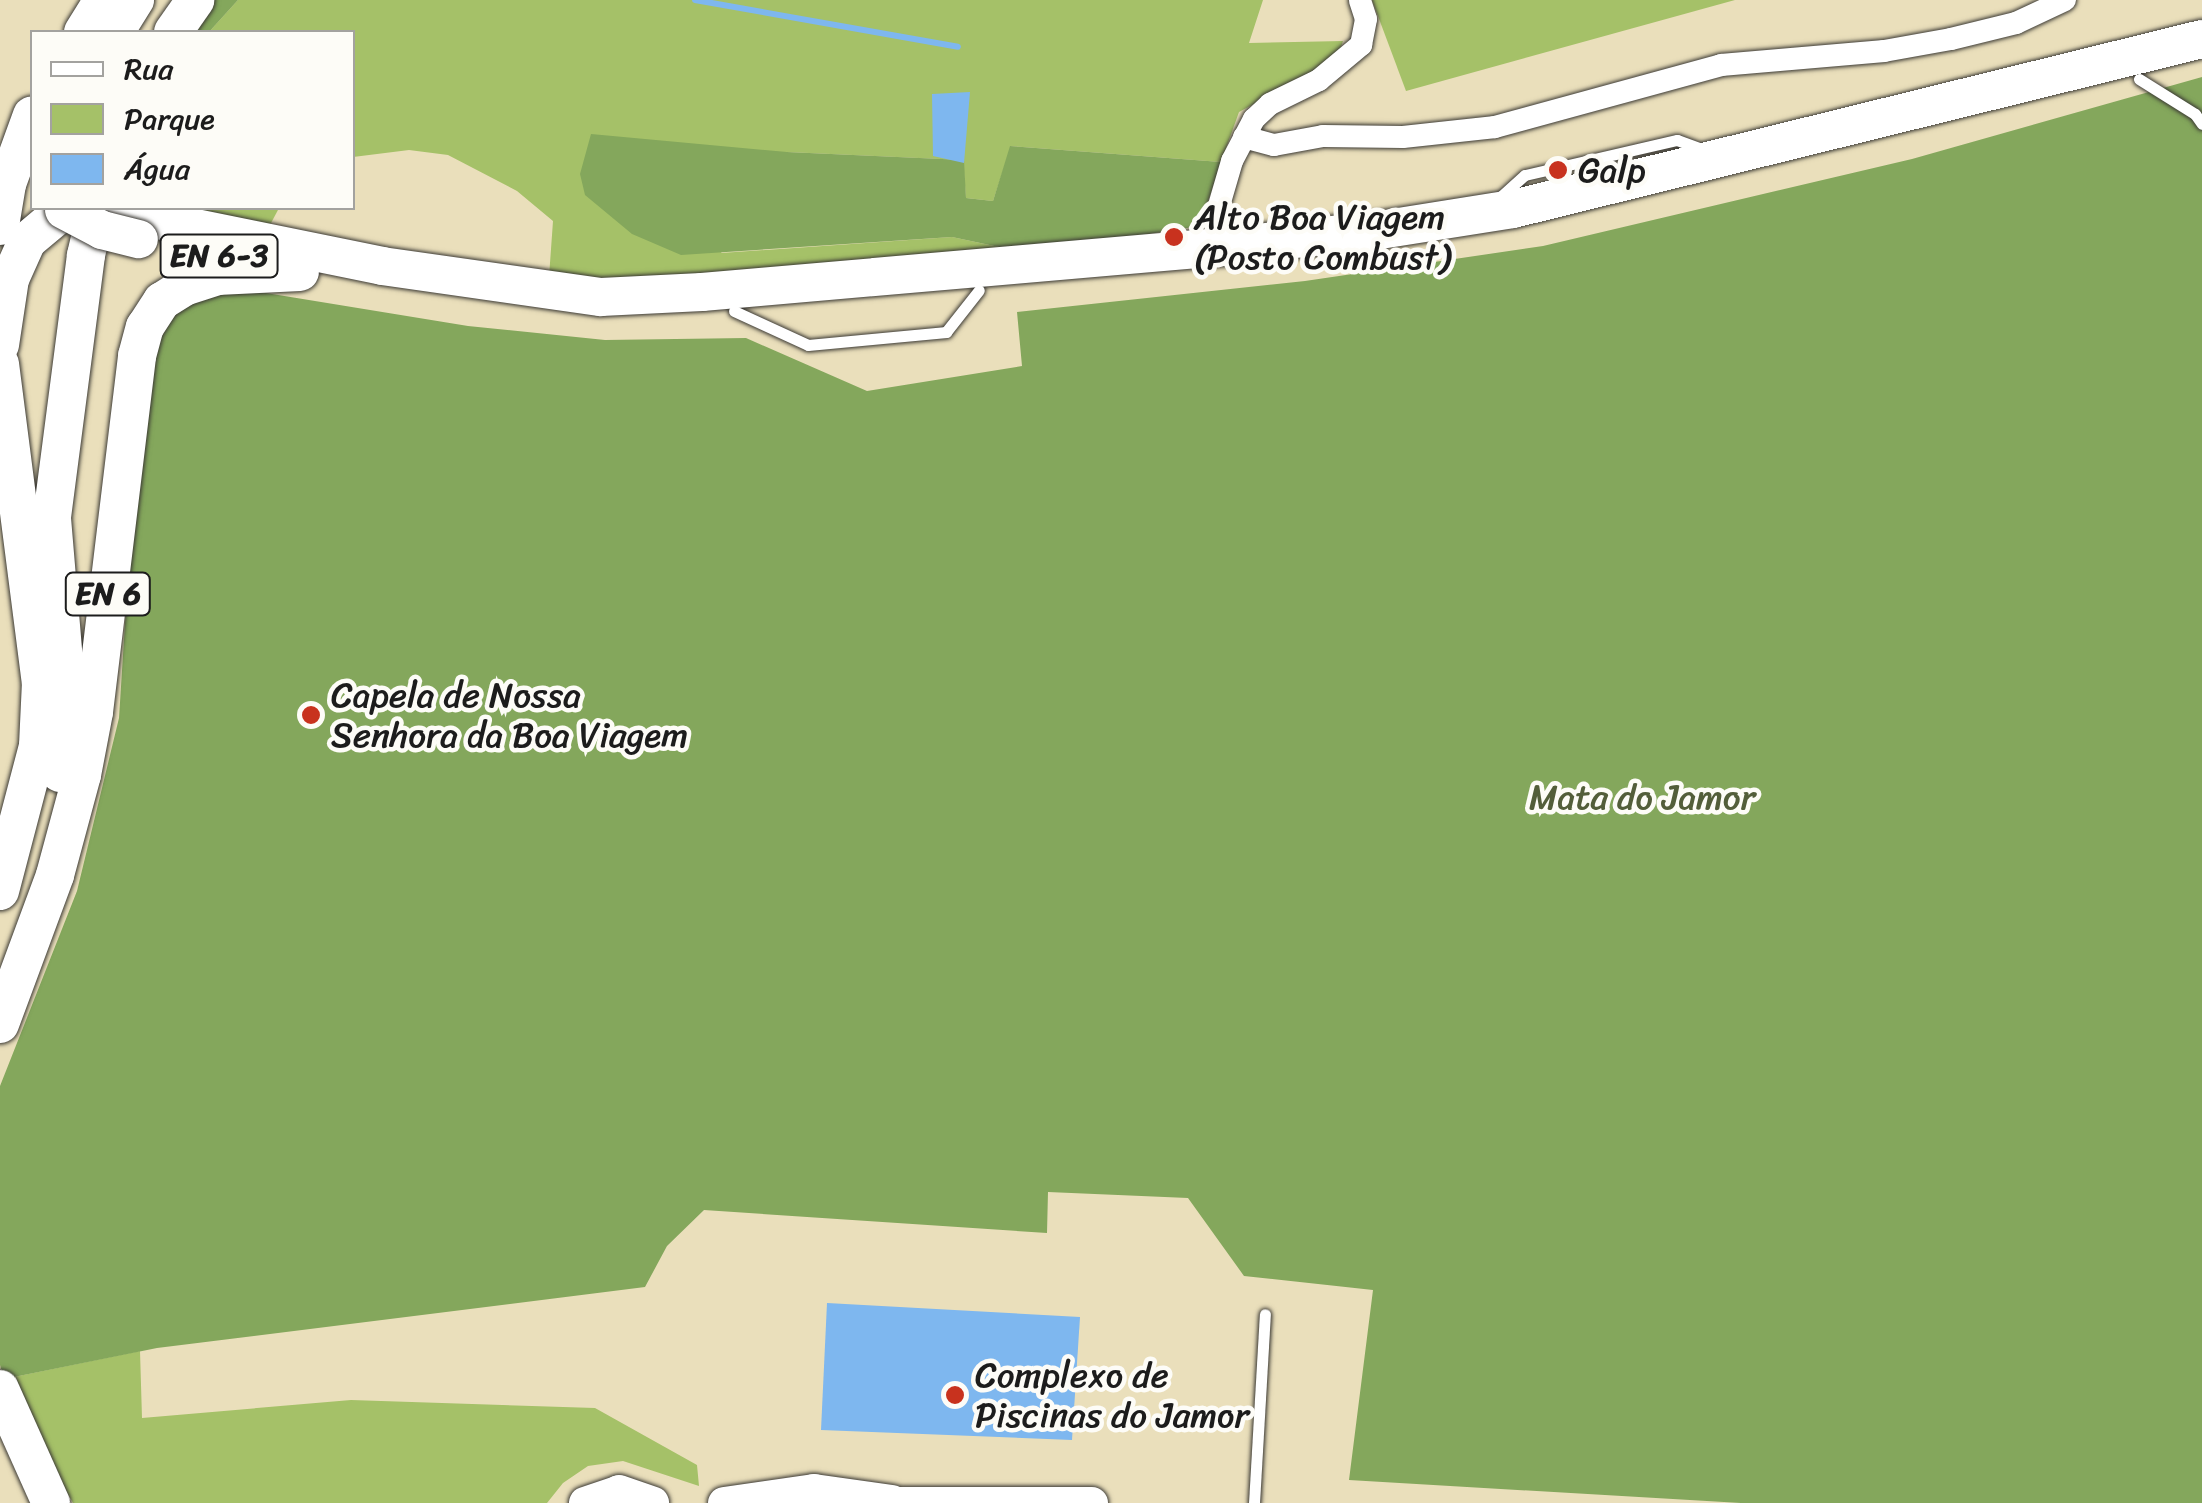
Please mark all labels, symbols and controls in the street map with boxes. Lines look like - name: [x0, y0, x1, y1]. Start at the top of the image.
- legend: [30, 30, 355, 210]
- text: Rua: [124, 42, 173, 96]
- text: Parque: [124, 92, 215, 146]
- text: Água: [124, 142, 190, 196]
- place label: Galp: [1578, 149, 1646, 191]
- marker: Galp: [1547, 159, 1569, 181]
- place label: Alto Boa Viagem (Posto Combust): [1194, 196, 1450, 278]
- marker: Alto Boa Viagem (Posto Combust): [1163, 226, 1185, 248]
- road number: EN 6-3: [159, 229, 279, 283]
- road number: EN 6: [63, 567, 153, 621]
- place label: Capela de Nossa Senhora da Boa Viagem: [331, 674, 688, 756]
- marker: Capela de Nossa Senhora da Boa Viagem: [300, 704, 322, 726]
- park label: Mata do Jamor: [1529, 776, 1755, 818]
- place label: Complexo de Piscinas do Jamor: [975, 1354, 1249, 1436]
- marker: Complexo de Piscinas do Jamor: [944, 1384, 966, 1406]

